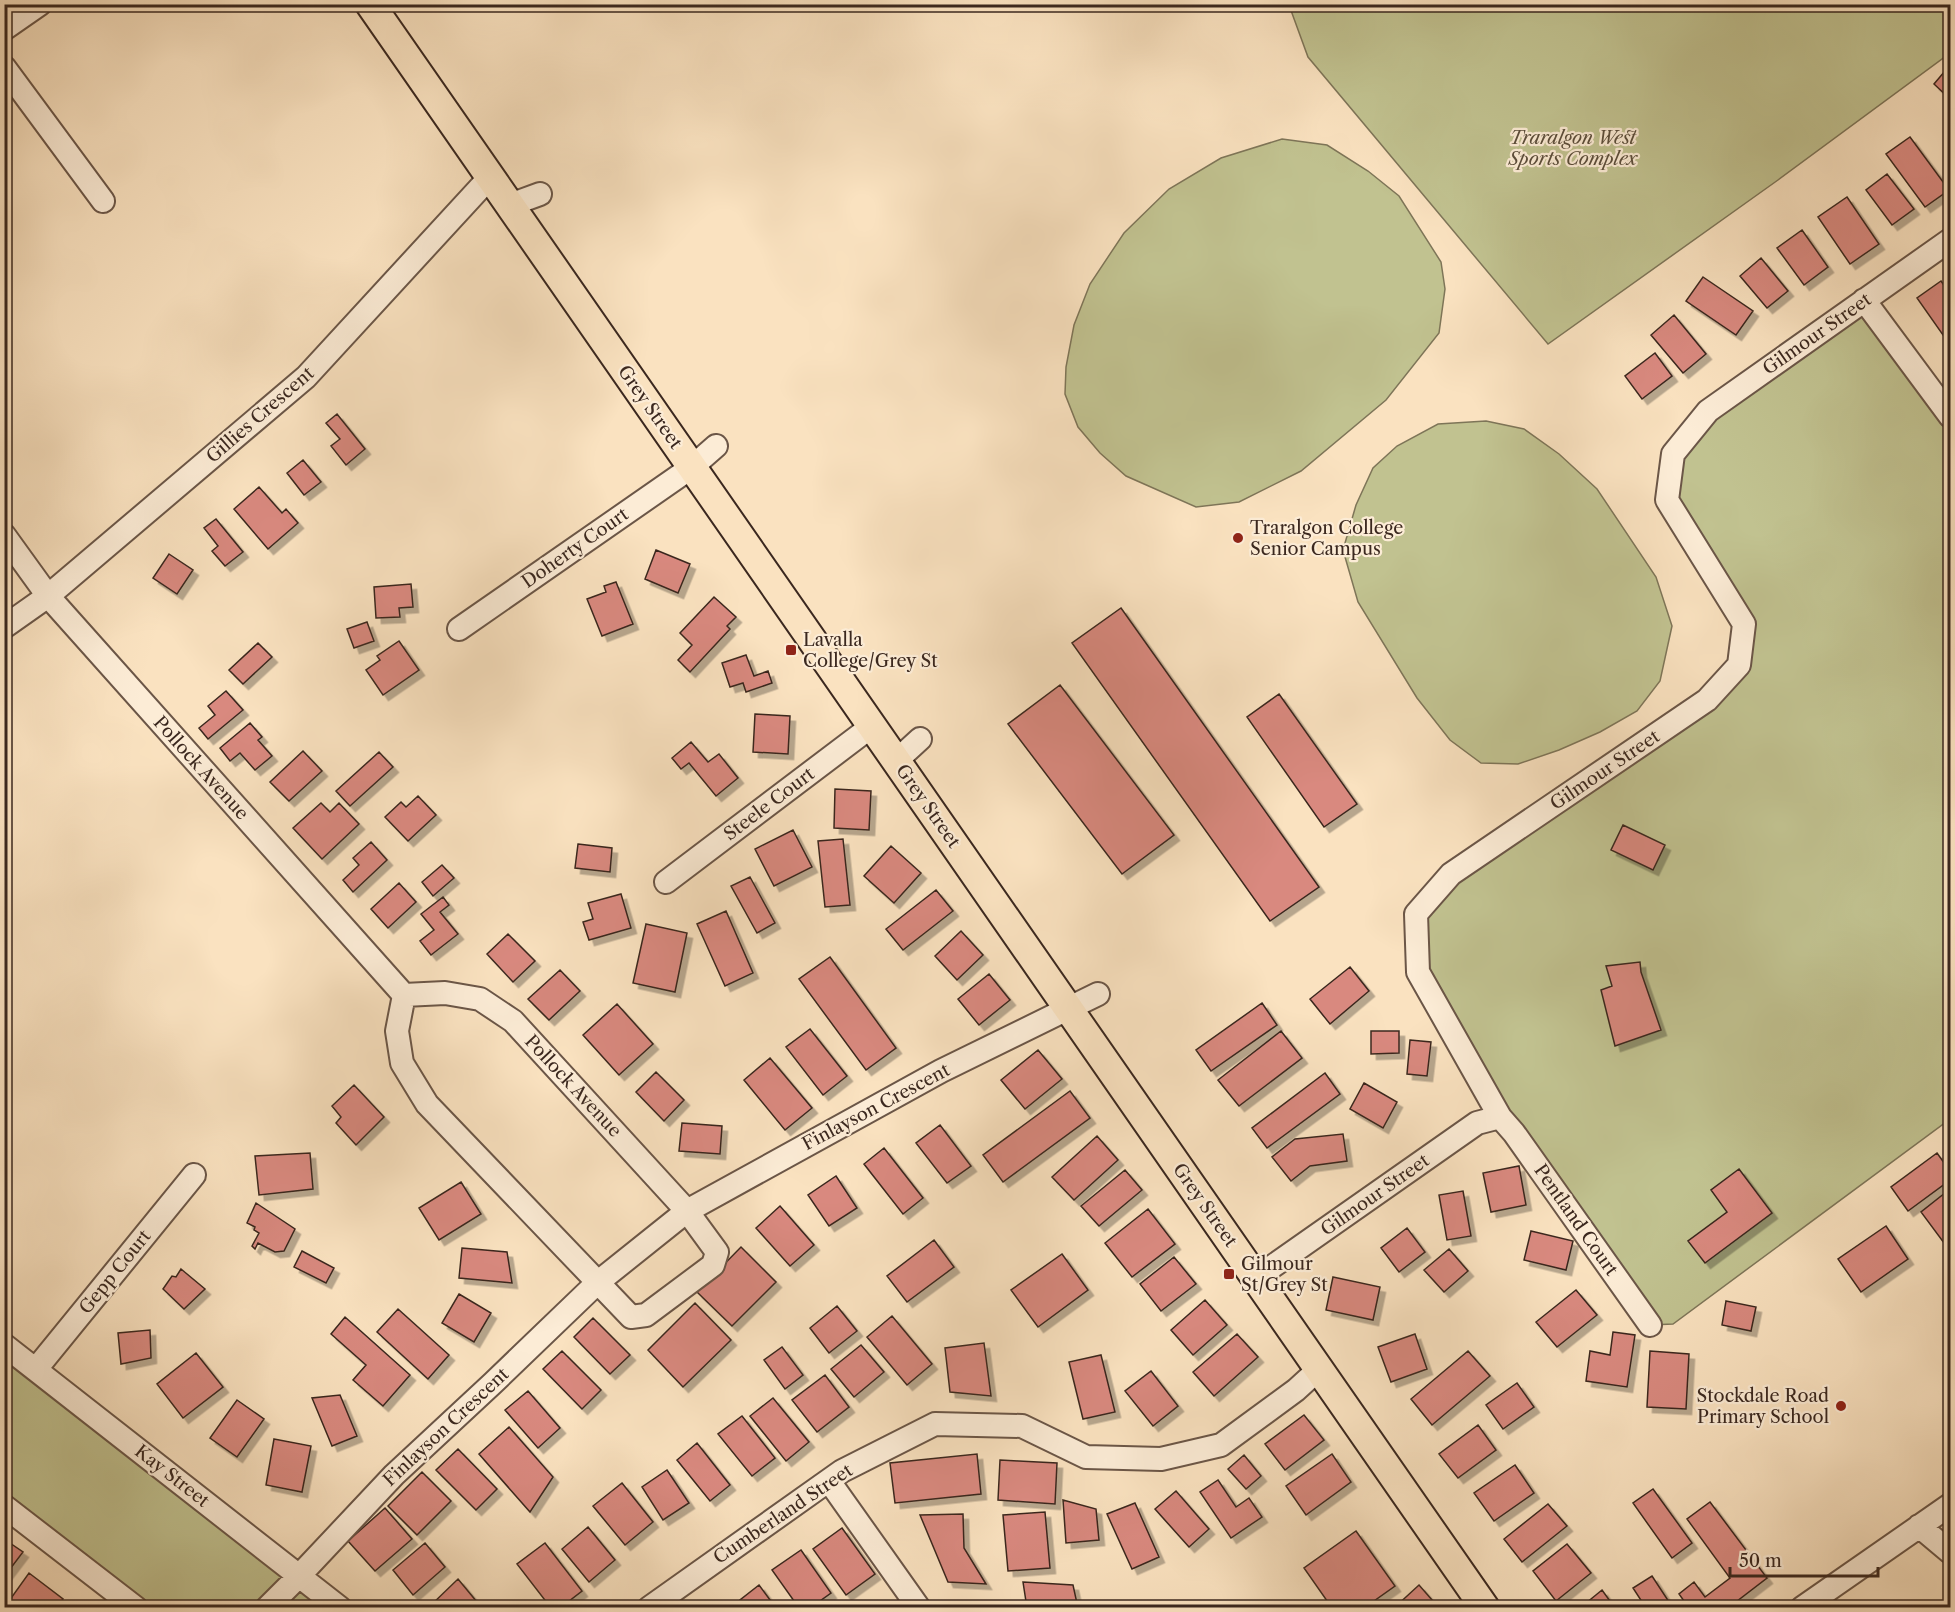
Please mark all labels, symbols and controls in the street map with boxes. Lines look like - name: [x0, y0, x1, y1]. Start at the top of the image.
- park label: Traralgon West Sports Complex: [1508, 127, 1639, 170]
- street label: Gilmour Street: [1759, 288, 1876, 380]
- street label: Grey Street: [613, 361, 687, 453]
- street label: Gillies Crescent: [202, 362, 319, 468]
- street label: Doherty Court: [517, 503, 633, 593]
- place label: Traralgon College Senior Campus: [1250, 517, 1403, 560]
- marker: Traralgon College Senior Campus: [1231, 531, 1245, 545]
- place label: Lavalla College/Grey St: [803, 629, 938, 672]
- marker: Lavalla College/Grey St: [784, 643, 798, 657]
- street label: Pollock Avenue: [149, 712, 253, 824]
- street label: Gilmour Street: [1546, 725, 1664, 815]
- street label: Grey Street: [891, 760, 965, 852]
- street label: Steele Court: [719, 762, 819, 845]
- street label: Pollock Avenue: [520, 1030, 626, 1142]
- street label: Finlayson Crescent: [799, 1059, 954, 1155]
- street label: Gilmour Street: [1317, 1149, 1434, 1241]
- street label: Grey Street: [1168, 1159, 1242, 1251]
- street label: Pentland Court: [1529, 1160, 1623, 1280]
- street label: Gepp Court: [75, 1225, 156, 1318]
- place label: Gilmour St/Grey St: [1241, 1253, 1328, 1296]
- marker: Gilmour St/Grey St: [1222, 1267, 1236, 1281]
- street label: Finlayson Crescent: [379, 1363, 514, 1491]
- place label: Stockdale Road Primary School: [1696, 1385, 1829, 1428]
- marker: Stockdale Road Primary School: [1834, 1399, 1848, 1413]
- street label: Kay Street: [130, 1440, 214, 1512]
- street label: Cumberland Street: [709, 1459, 857, 1569]
- scale bar: [1730, 1540, 1878, 1578]
- text: 50 m: [1739, 1550, 1782, 1572]

